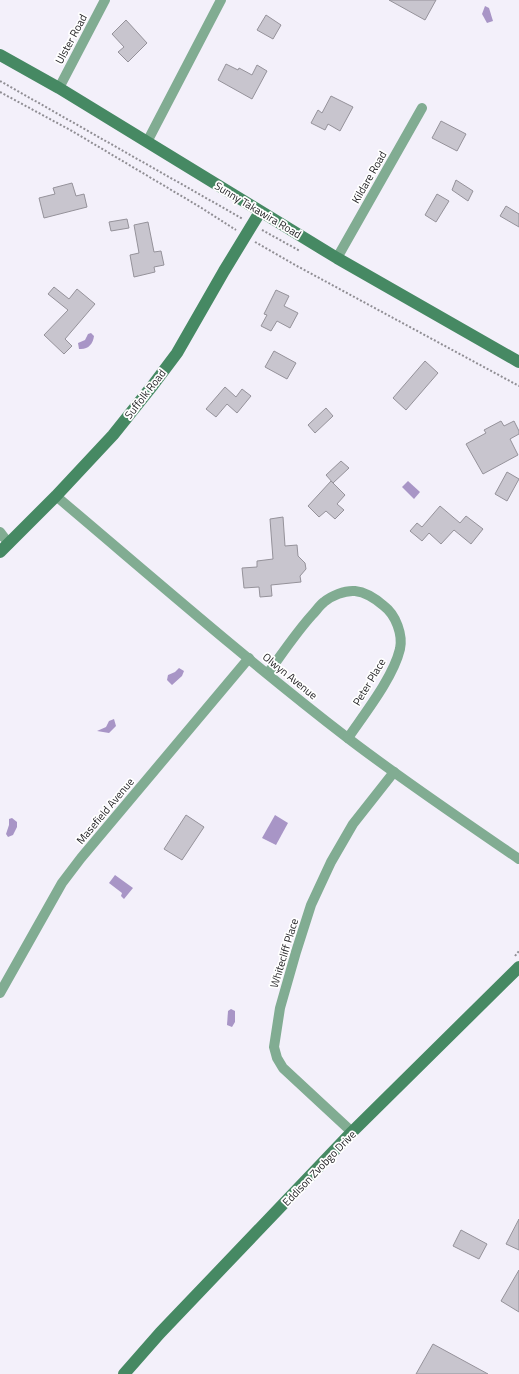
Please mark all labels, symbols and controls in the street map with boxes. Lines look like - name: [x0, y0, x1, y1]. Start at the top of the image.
- street label: Ulster Road: [51, 11, 91, 67]
- street label: Kildare Road: [348, 148, 391, 206]
- street label: Sunny Takawira Road: [212, 178, 305, 242]
- street label: Suffolk Road: [121, 366, 170, 422]
- street label: Olwyn Avenue: [259, 649, 321, 703]
- street label: Peter Place: [349, 655, 390, 709]
- street label: Masefield Avenue: [72, 774, 138, 848]
- street label: Whitecliff Place: [266, 916, 302, 990]
- street label: Eddison Zvobgo Drive: [279, 1126, 360, 1209]

